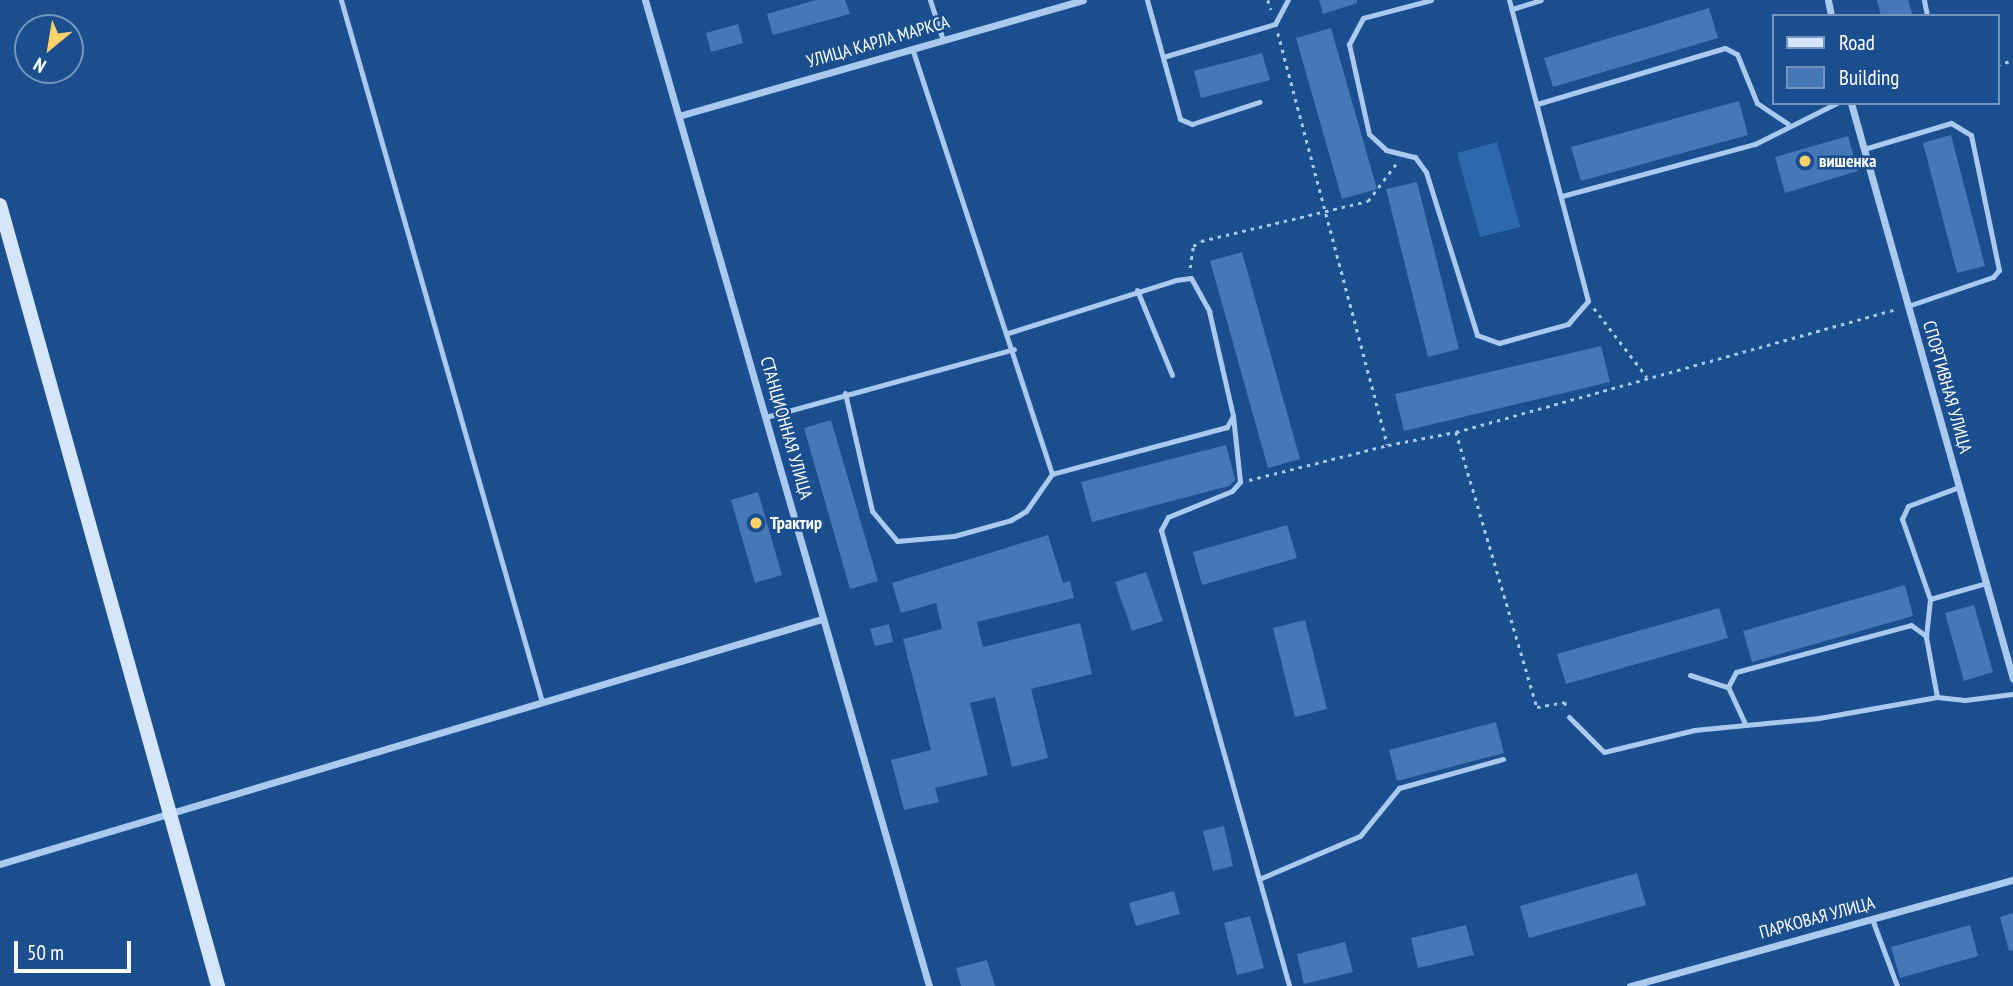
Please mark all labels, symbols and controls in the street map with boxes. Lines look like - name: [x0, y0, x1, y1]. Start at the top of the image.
- street label: УЛИЦА КАРЛА МАРКСА: [804, 11, 952, 73]
- north arrow: [14, 14, 84, 84]
- legend: [1772, 14, 1999, 105]
- text: Road: [1839, 29, 1875, 56]
- text: N: [29, 52, 50, 78]
- text: Building: [1839, 64, 1899, 91]
- place label: вишенка: [1819, 150, 1876, 172]
- marker: вишенка: [1797, 153, 1813, 169]
- street label: СПОРТИВНАЯ УЛИЦА: [1918, 318, 1976, 456]
- street label: СТАНЦИОННАЯ УЛИЦА: [755, 354, 817, 502]
- place label: Трактир: [770, 512, 822, 534]
- marker: Трактир: [748, 515, 764, 531]
- street label: ПАРКОВАЯ УЛИЦА: [1757, 892, 1877, 944]
- scale bar: [18, 926, 135, 970]
- text: 50 m: [27, 939, 64, 966]

